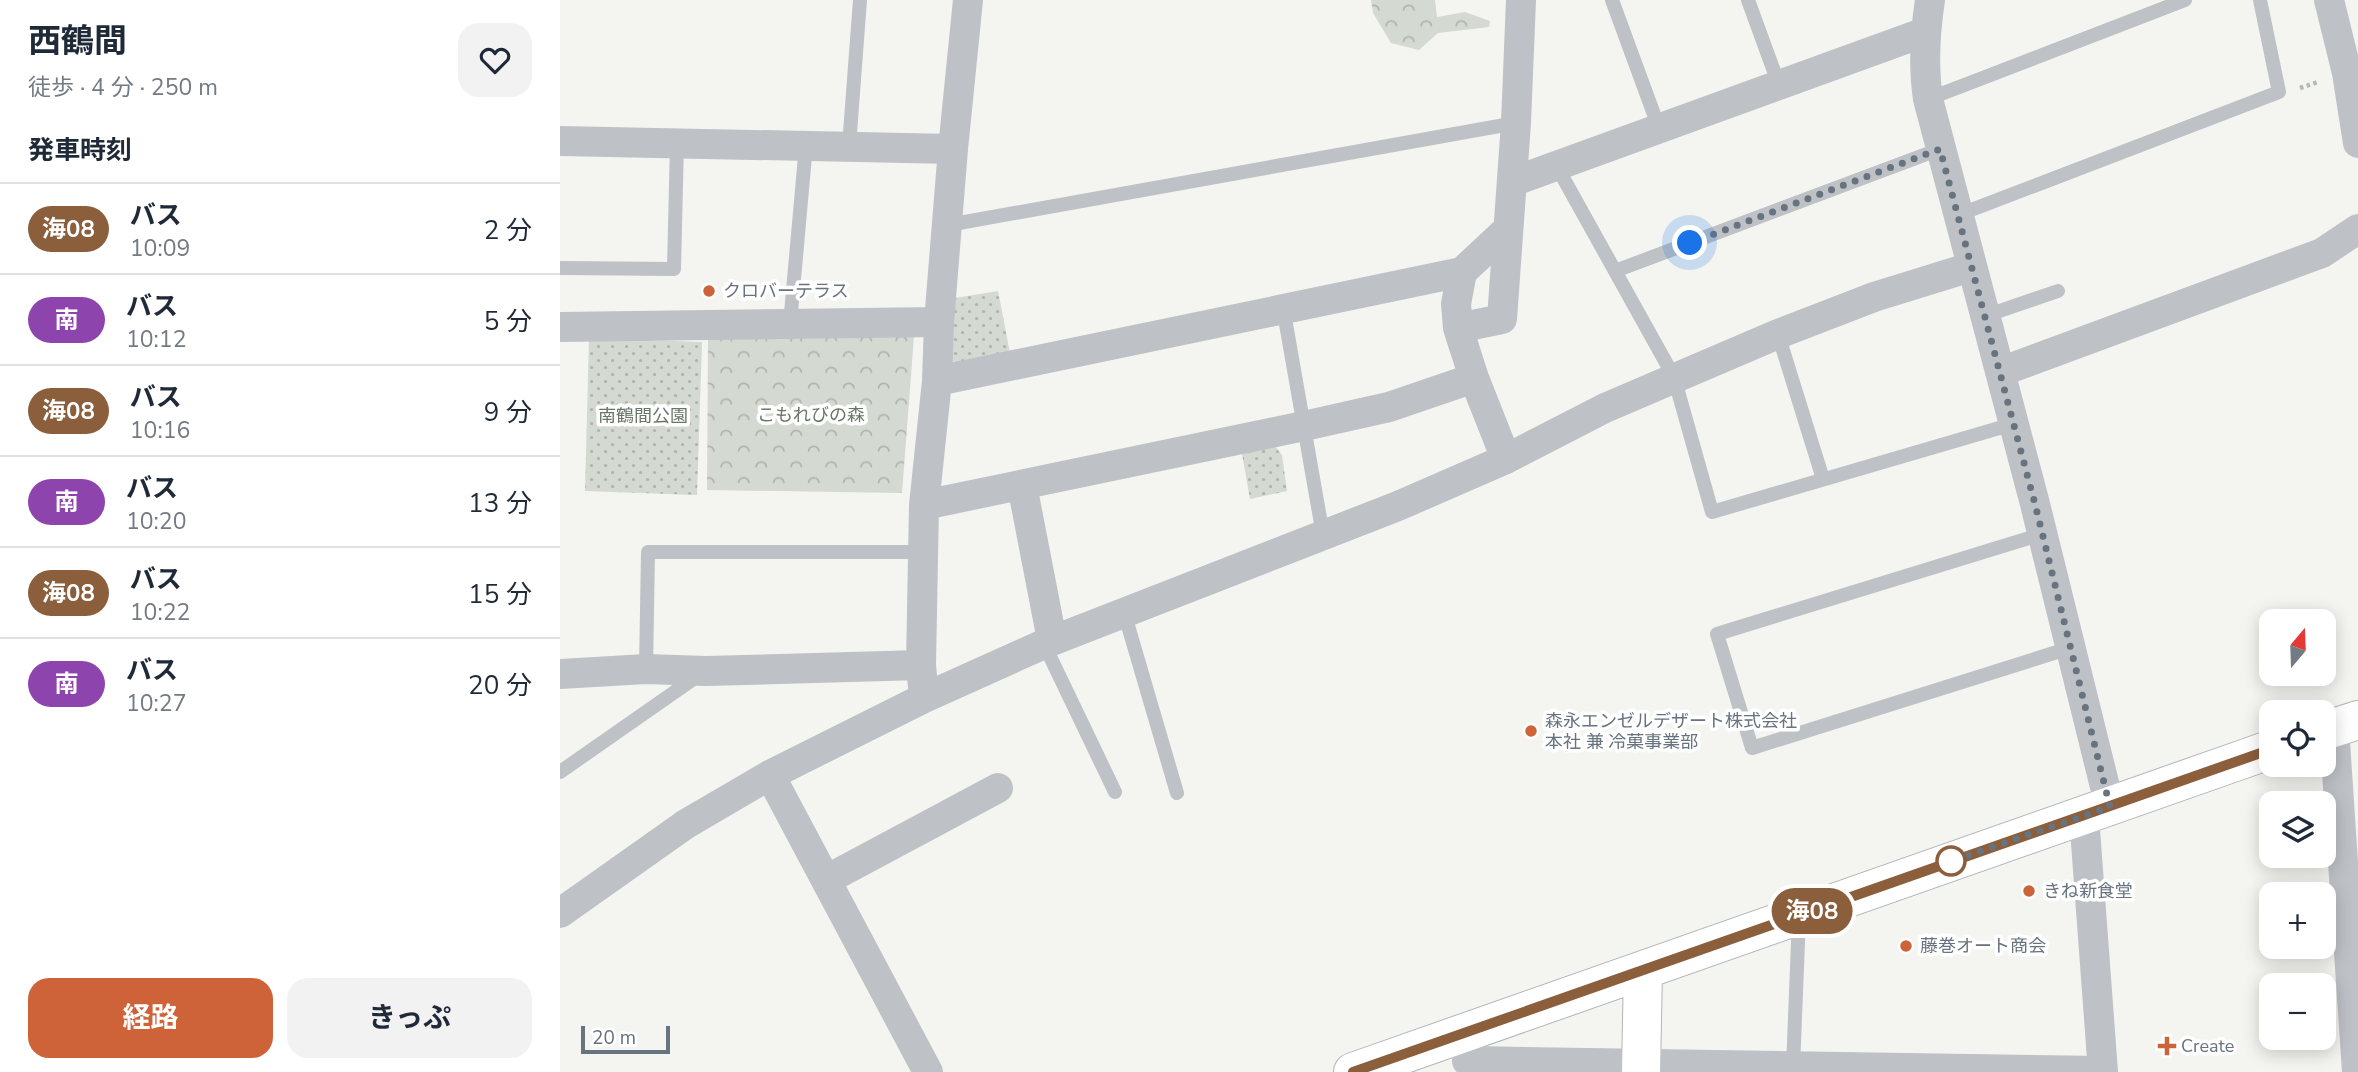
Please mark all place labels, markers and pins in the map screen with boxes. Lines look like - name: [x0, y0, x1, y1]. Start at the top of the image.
- place label: クロバーテラス: [723, 279, 849, 303]
- marker: クロバーテラス: [701, 283, 717, 299]
- place label: 森永エンゼルデザート株式会社 本社 兼 冷菓事業部: [1545, 709, 1797, 754]
- marker: 森永エンゼルデザート株式会社 本社 兼 冷菓事業部: [1523, 723, 1539, 739]
- unlabelled marker: [1936, 846, 1966, 876]
- place label: きね新食堂: [2043, 879, 2133, 903]
- marker: きね新食堂: [2021, 883, 2037, 899]
- place label: 藤巻オート商会: [1920, 934, 2046, 958]
- marker: 藤巻オート商会: [1898, 938, 1914, 954]
- place label: Create: [2181, 1034, 2234, 1058]
- marker: Create: [2159, 1038, 2175, 1054]

